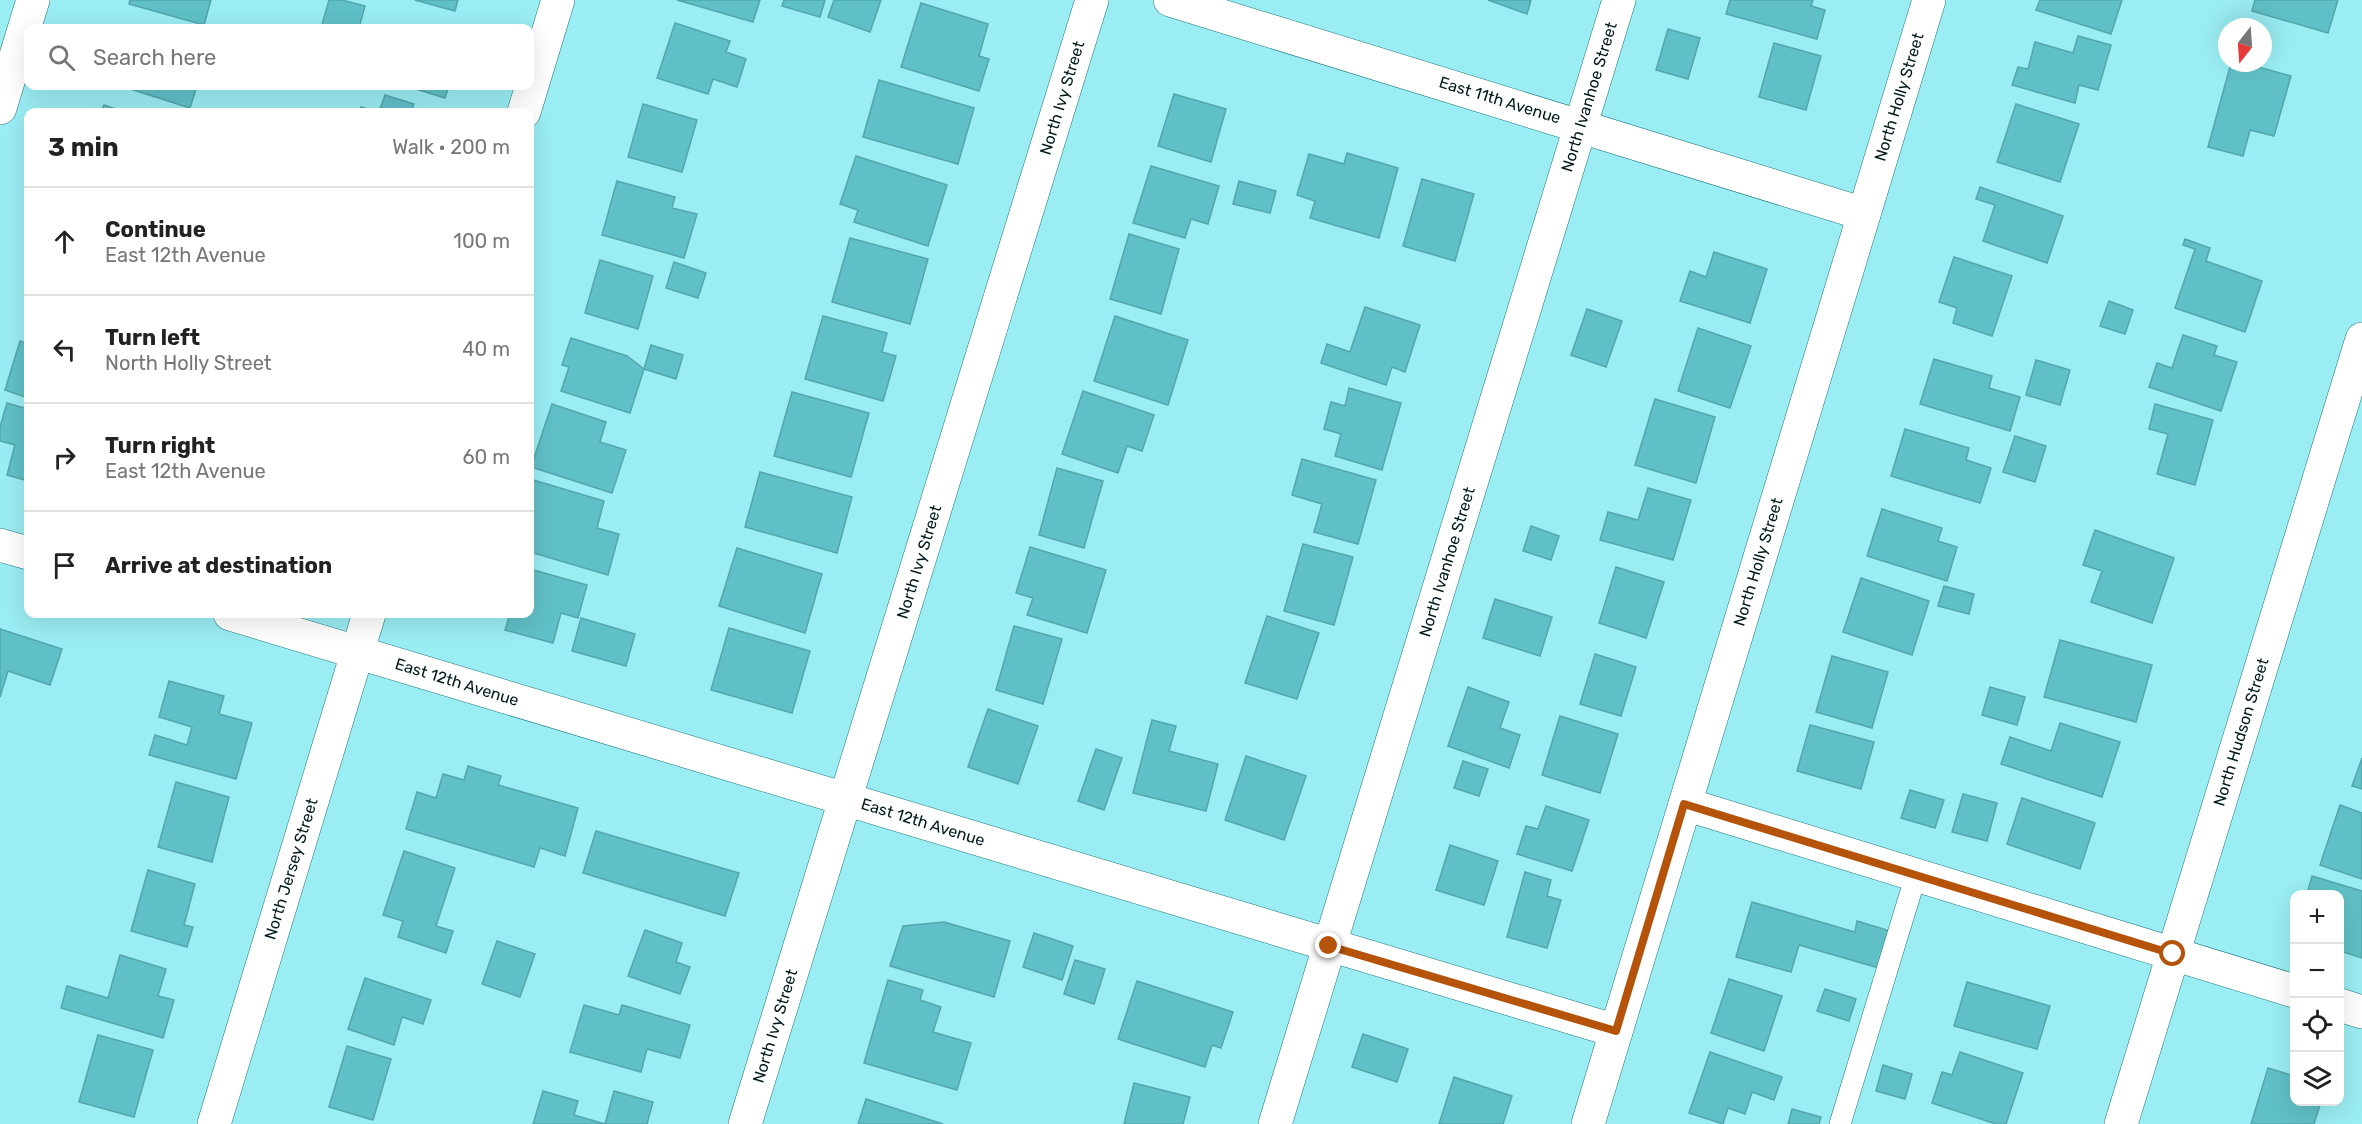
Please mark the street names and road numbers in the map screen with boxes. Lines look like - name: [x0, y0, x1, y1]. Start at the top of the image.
- street label: North Ivanhoe Street: [1557, 20, 1621, 174]
- street label: North Holly Street: [1870, 30, 1928, 164]
- street label: North Ivy Street: [1036, 39, 1088, 157]
- street label: East 11th Avenue: [1437, 72, 1563, 128]
- street label: North Ivanhoe Street: [1415, 485, 1479, 639]
- street label: North Holly Street: [1729, 495, 1787, 629]
- street label: North Ivy Street: [893, 503, 945, 621]
- street label: East 12th Avenue: [393, 654, 521, 710]
- street label: North Hudson Street: [2209, 656, 2273, 808]
- street label: East 12th Avenue: [859, 794, 987, 850]
- street label: North Jersey Street: [260, 796, 322, 942]
- street label: North Ivy Street: [749, 967, 801, 1085]

